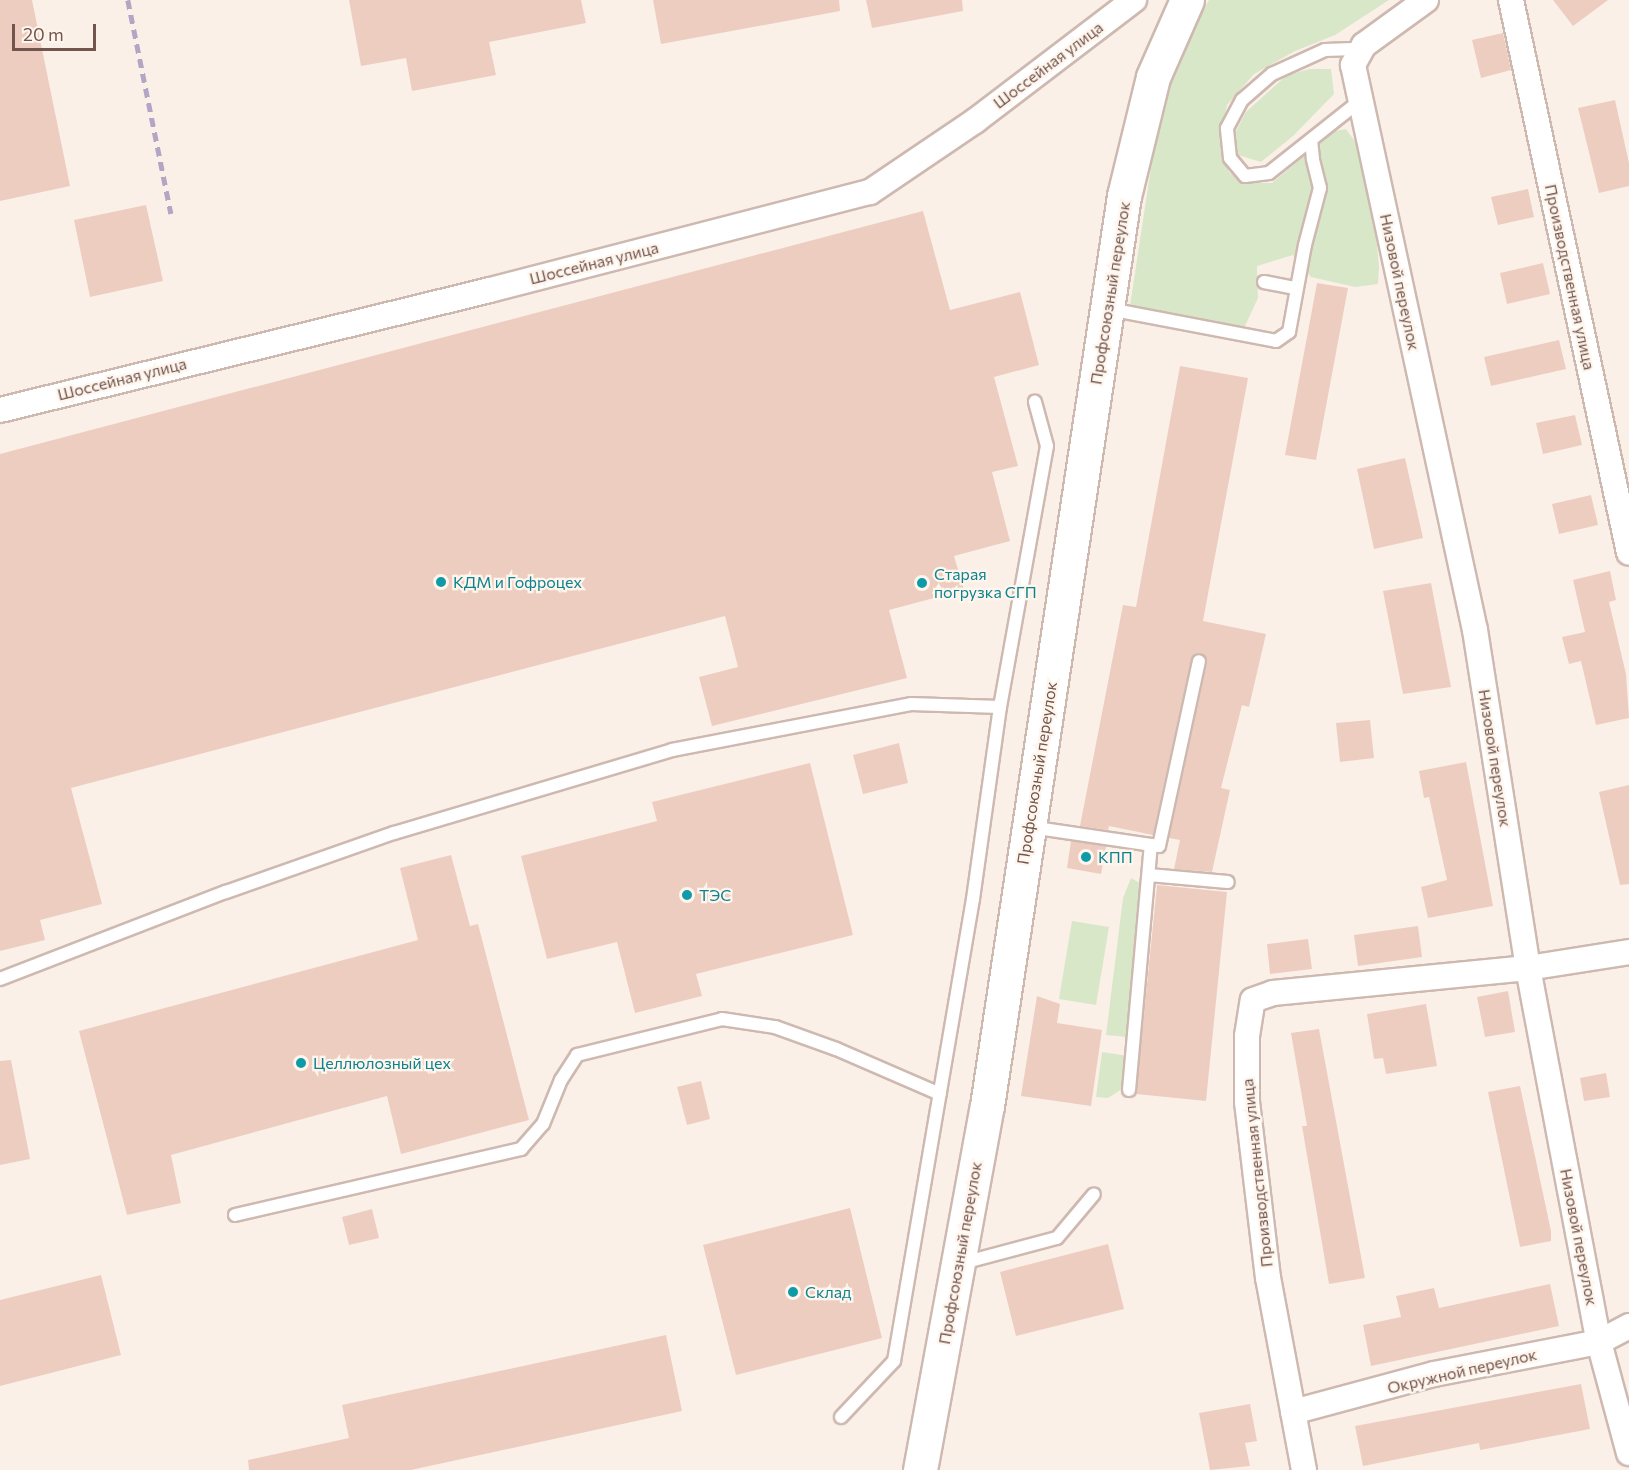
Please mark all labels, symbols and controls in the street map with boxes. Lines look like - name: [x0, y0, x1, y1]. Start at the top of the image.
- scale bar: [15, 12, 99, 50]
- street label: Шоссейная улица: [989, 18, 1107, 112]
- text: 20 m: [23, 23, 64, 45]
- street label: Производственная улица: [1541, 182, 1599, 372]
- street label: Профсоюзный переулок: [1086, 200, 1134, 386]
- street label: Низовой переулок: [1376, 212, 1424, 352]
- street label: Шоссейная улица: [527, 238, 661, 288]
- street label: Шоссейная улица: [55, 354, 189, 404]
- place label: Старая погрузка СГП: [934, 564, 1037, 602]
- place label: КДМ и Гофроцех: [453, 572, 582, 592]
- marker: КДМ и Гофроцех: [434, 575, 448, 589]
- marker: Старая погрузка СГП: [915, 576, 929, 590]
- street label: Профсоюзный переулок: [1013, 680, 1061, 866]
- street label: Низовой переулок: [1475, 688, 1515, 828]
- place label: КПП: [1098, 847, 1133, 867]
- marker: КПП: [1079, 850, 1093, 864]
- place label: ТЭС: [699, 885, 731, 905]
- marker: ТЭС: [680, 888, 694, 902]
- place label: Целлюлозный цех: [313, 1053, 451, 1073]
- marker: Целлюлозный цех: [294, 1056, 308, 1070]
- street label: Производственная улица: [1238, 1078, 1276, 1268]
- street label: Профсоюзный переулок: [934, 1160, 986, 1346]
- street label: Низовой переулок: [1556, 1167, 1602, 1307]
- place label: Склад: [805, 1282, 851, 1302]
- marker: Склад: [786, 1285, 800, 1299]
- street label: Окружной переулок: [1385, 1344, 1539, 1398]

